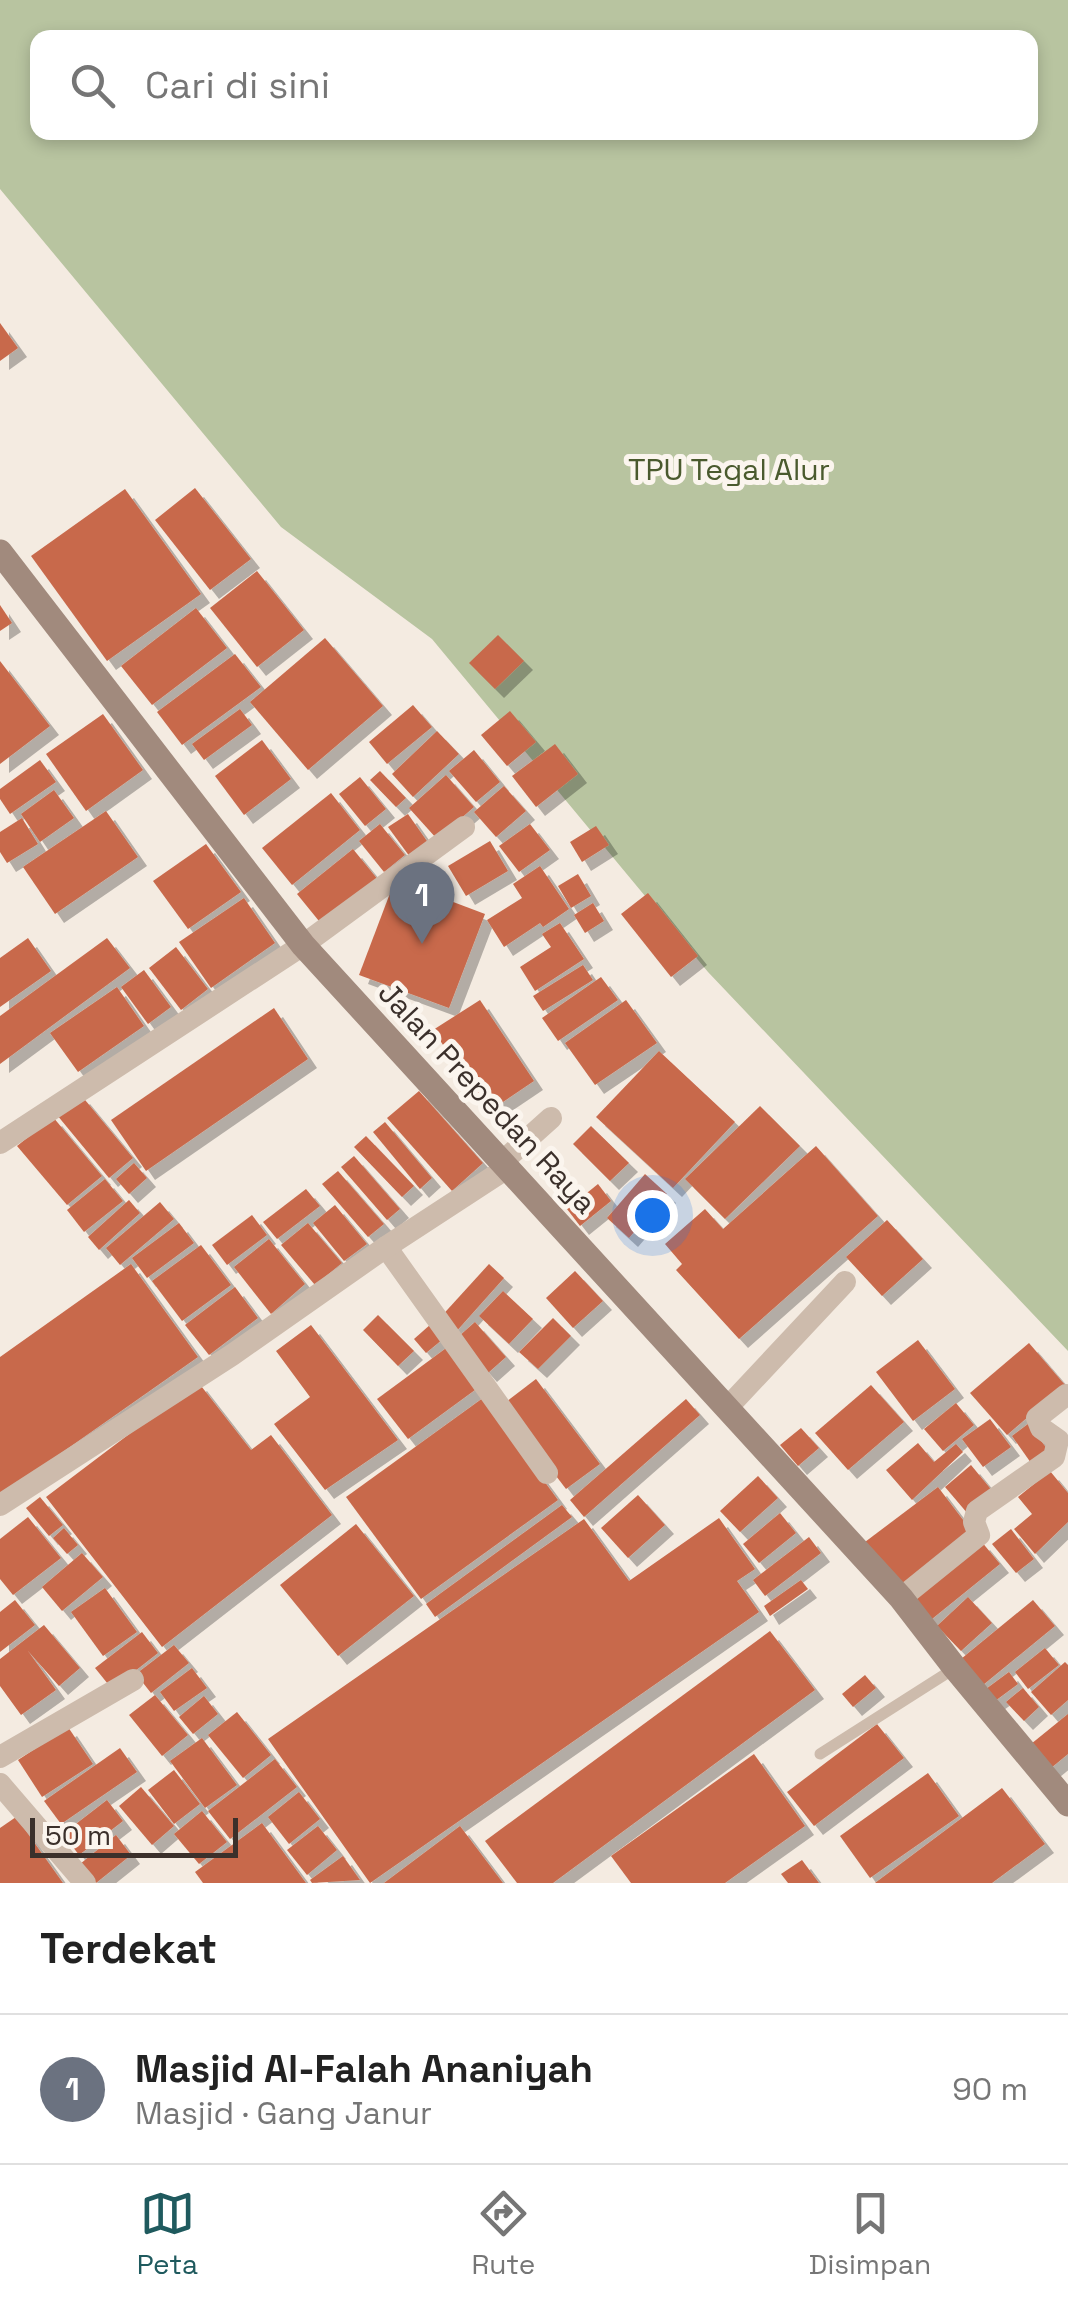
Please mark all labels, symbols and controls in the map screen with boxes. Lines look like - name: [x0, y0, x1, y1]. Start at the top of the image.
- search box: [30, 30, 1038, 140]
- icon: search: [65, 58, 120, 113]
- text: Cari di sini: [145, 61, 330, 109]
- park label: TPU Tegal Alur: [628, 450, 830, 489]
- pin: 1: [390, 862, 454, 944]
- street label: Jalan Prepedan Raya: [370, 974, 605, 1222]
- your location: [627, 1190, 678, 1241]
- scale bar: [30, 1813, 238, 1858]
- text: 50 m: [45, 1817, 111, 1853]
- text: Terdekat: [40, 1922, 217, 1975]
- text: Masjid Al-Falah Ananiyah: [135, 2045, 593, 2093]
- text: 1: [65, 2069, 80, 2109]
- text: 90 m: [952, 2069, 1028, 2109]
- text: Masjid · Gang Janur: [135, 2093, 432, 2133]
- tab: Peta: [137, 2186, 198, 2282]
- tab: Rute: [472, 2186, 535, 2282]
- tab: Disimpan: [809, 2186, 931, 2282]

